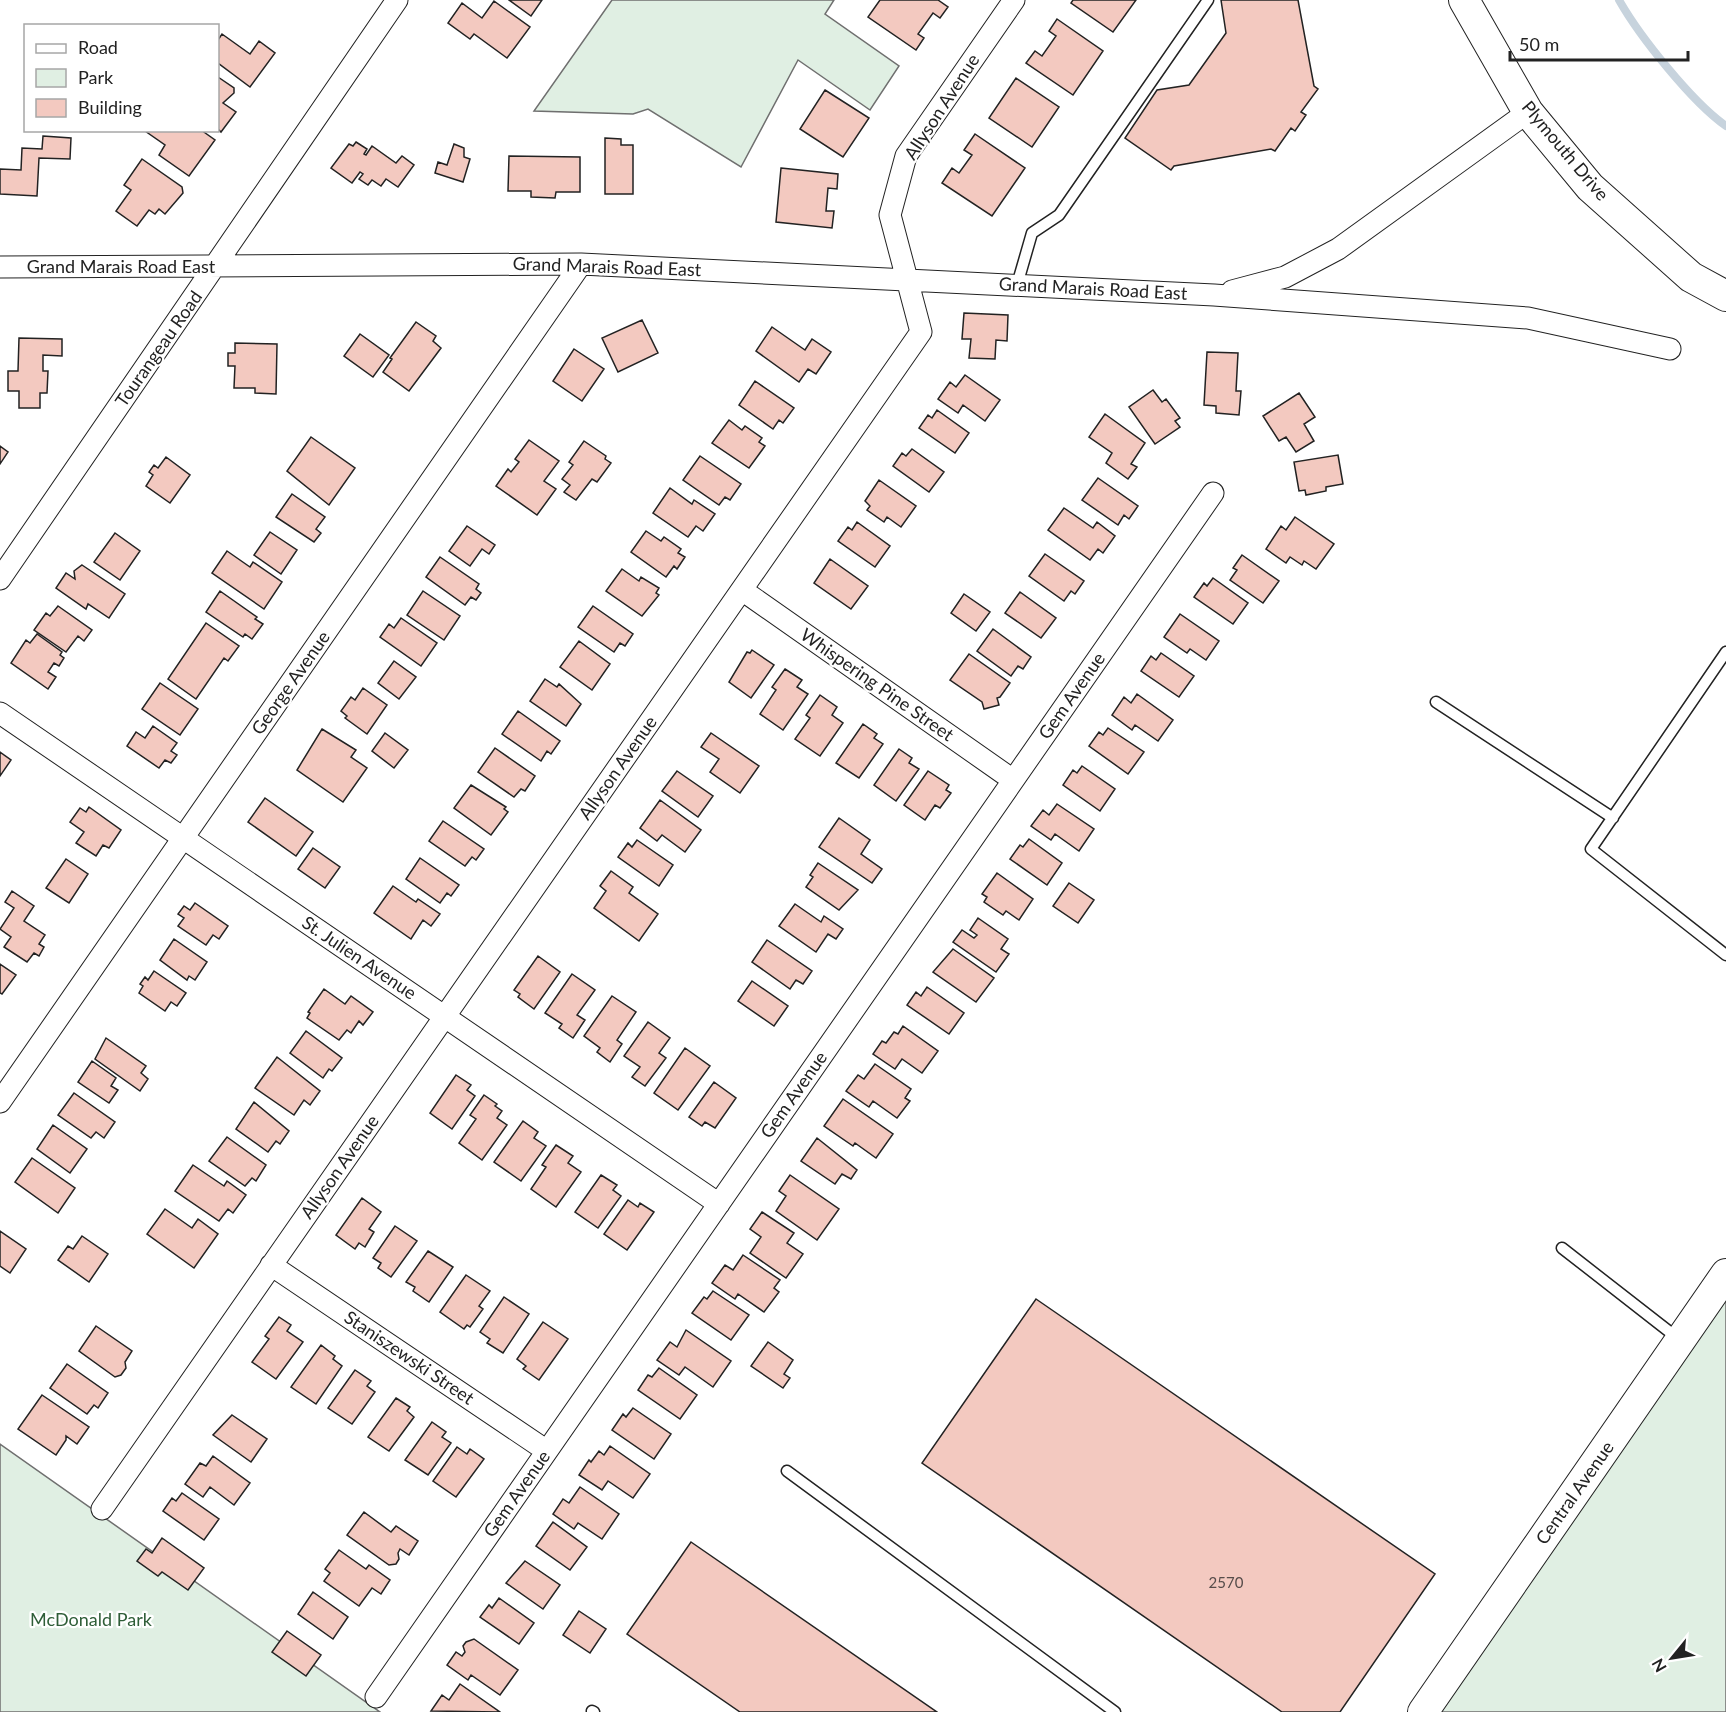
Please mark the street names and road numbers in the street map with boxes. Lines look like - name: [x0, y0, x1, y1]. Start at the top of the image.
- street label: Allyson Avenue: [899, 50, 983, 163]
- street label: Plymouth Drive: [1518, 96, 1614, 205]
- street label: Grand Marais Road East: [512, 252, 702, 280]
- street label: Grand Marais Road East: [27, 255, 216, 277]
- street label: Grand Marais Road East: [998, 272, 1188, 304]
- street label: Tourangeau Road: [110, 286, 206, 411]
- street label: Whispering Pine Street: [797, 623, 959, 746]
- street label: George Avenue: [246, 626, 334, 738]
- street label: Gem Avenue: [1033, 648, 1109, 743]
- street label: Allyson Avenue: [573, 711, 661, 823]
- street label: St. Julien Avenue: [298, 911, 421, 1004]
- street label: Gem Avenue: [755, 1047, 831, 1142]
- street label: Allyson Avenue: [295, 1110, 383, 1222]
- street label: Staniszewski Street: [341, 1306, 479, 1409]
- street label: Central Avenue: [1530, 1437, 1618, 1548]
- street label: Gem Avenue: [478, 1446, 554, 1541]

